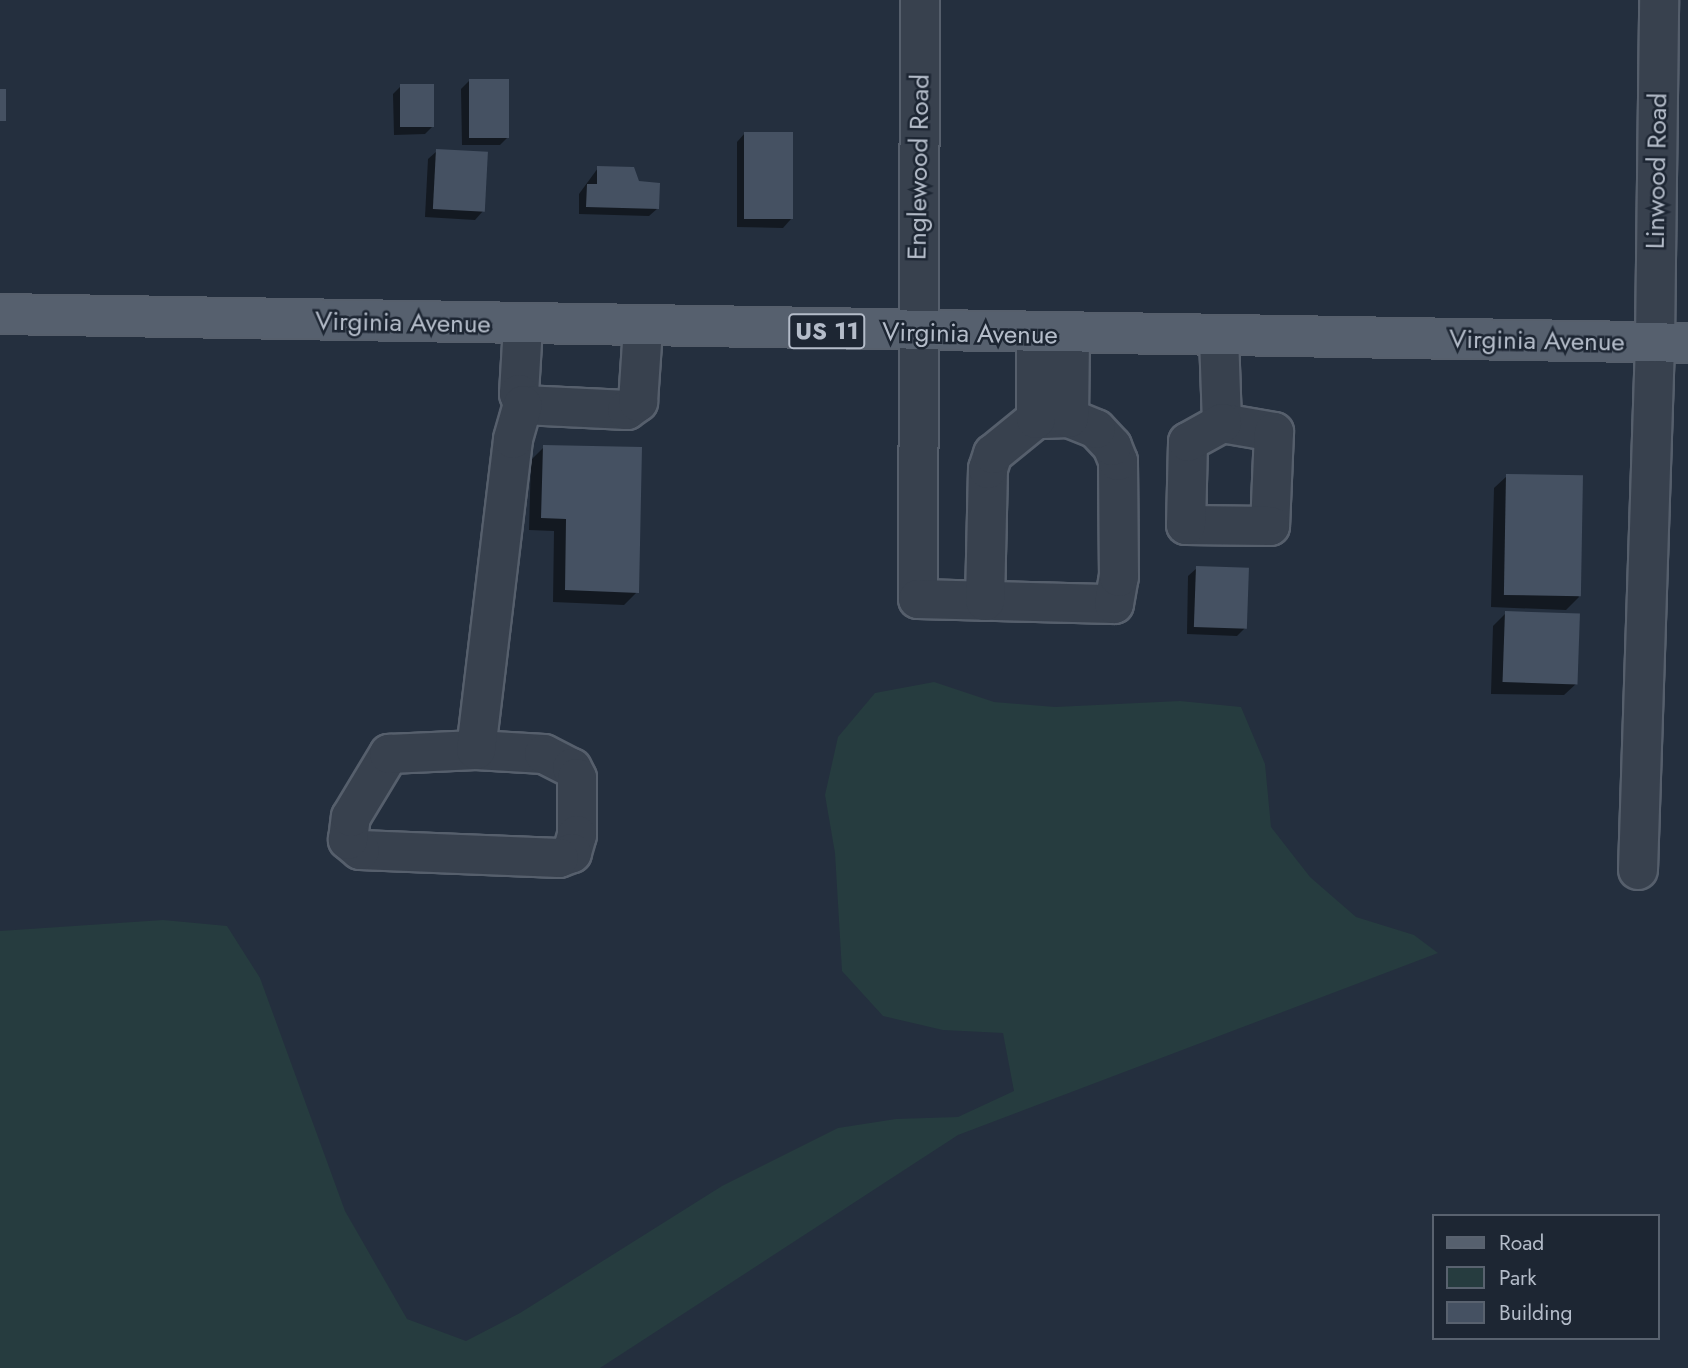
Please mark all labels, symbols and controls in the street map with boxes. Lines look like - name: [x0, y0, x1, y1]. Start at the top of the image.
- street label: Englewood Road: [902, 74, 936, 260]
- street label: Linwood Road: [1640, 93, 1674, 249]
- street label: Virginia Avenue: [315, 306, 491, 340]
- road number: US 11: [787, 310, 867, 352]
- street label: Virginia Avenue: [882, 317, 1058, 351]
- street label: Virginia Avenue: [1449, 324, 1625, 358]
- legend: [1432, 1214, 1660, 1340]
- text: Road: [1499, 1228, 1544, 1258]
- text: Park: [1499, 1263, 1536, 1293]
- text: Building: [1499, 1298, 1572, 1328]

